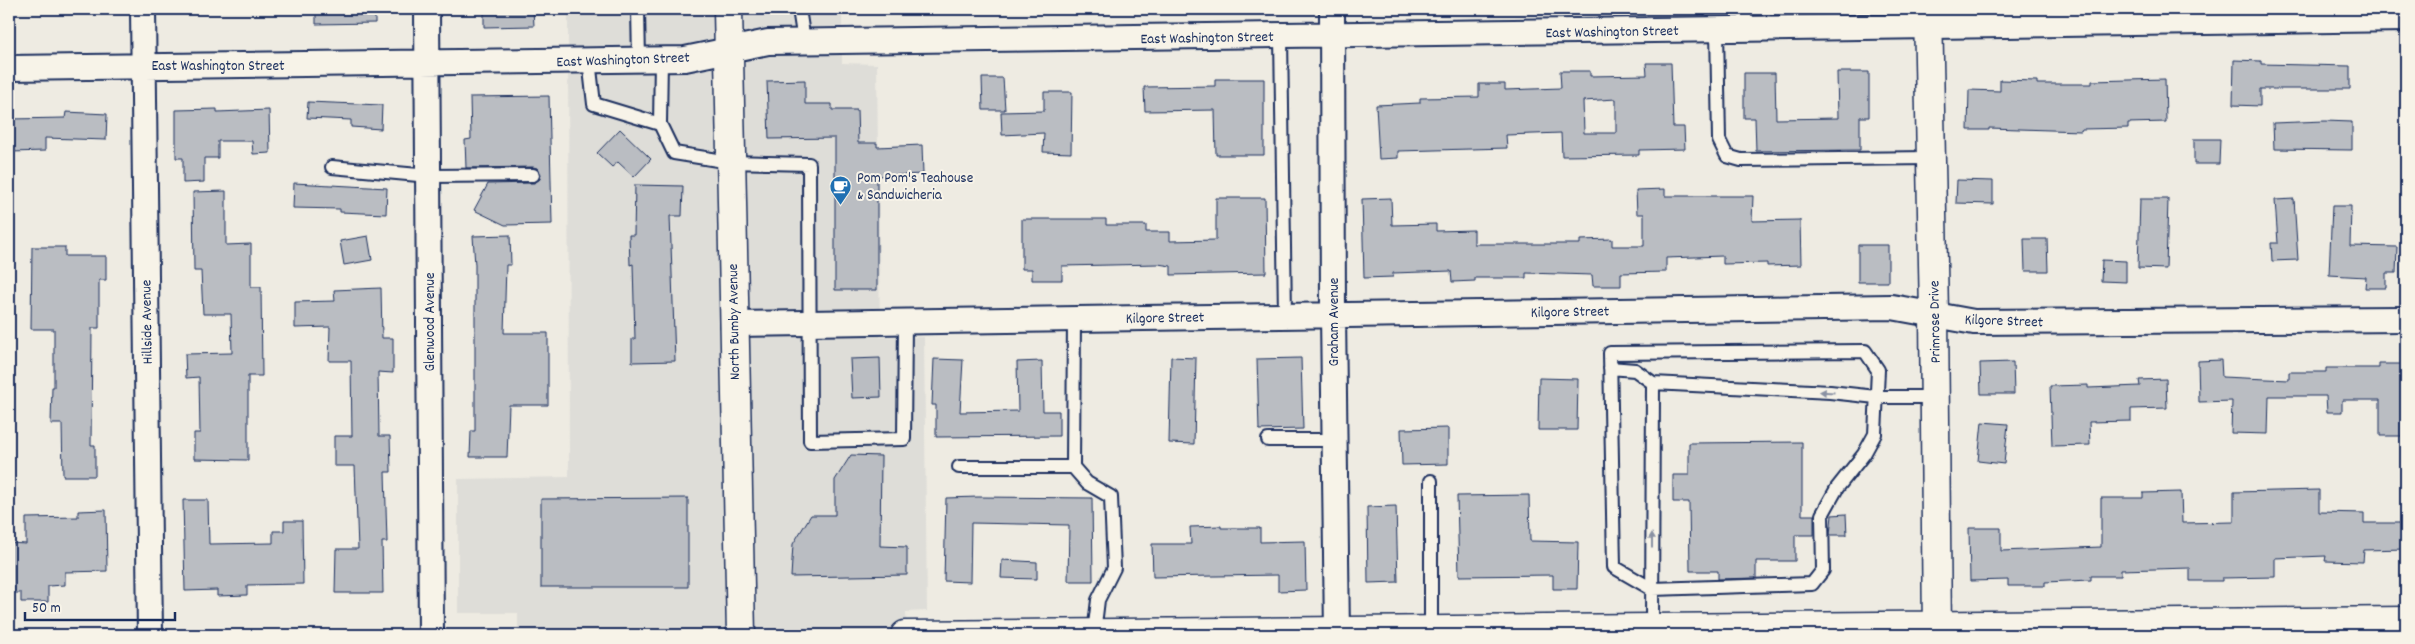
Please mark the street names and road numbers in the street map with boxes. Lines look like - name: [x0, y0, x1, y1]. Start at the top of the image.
- street label: East Washington Street: [1545, 21, 1679, 45]
- street label: East Washington Street: [1140, 27, 1274, 51]
- street label: East Washington Street: [556, 48, 690, 74]
- street label: East Washington Street: [151, 56, 285, 78]
- street label: North Bumby Avenue: [723, 263, 747, 380]
- street label: Glenwood Avenue: [420, 272, 442, 372]
- street label: Graham Avenue: [1324, 277, 1346, 366]
- street label: Hillside Avenue: [136, 279, 160, 365]
- street label: Primrose Drive: [1924, 280, 1948, 364]
- street label: Kilgore Street: [1531, 301, 1610, 325]
- street label: Kilgore Street: [1126, 307, 1205, 331]
- street label: Kilgore Street: [1964, 310, 2044, 334]

